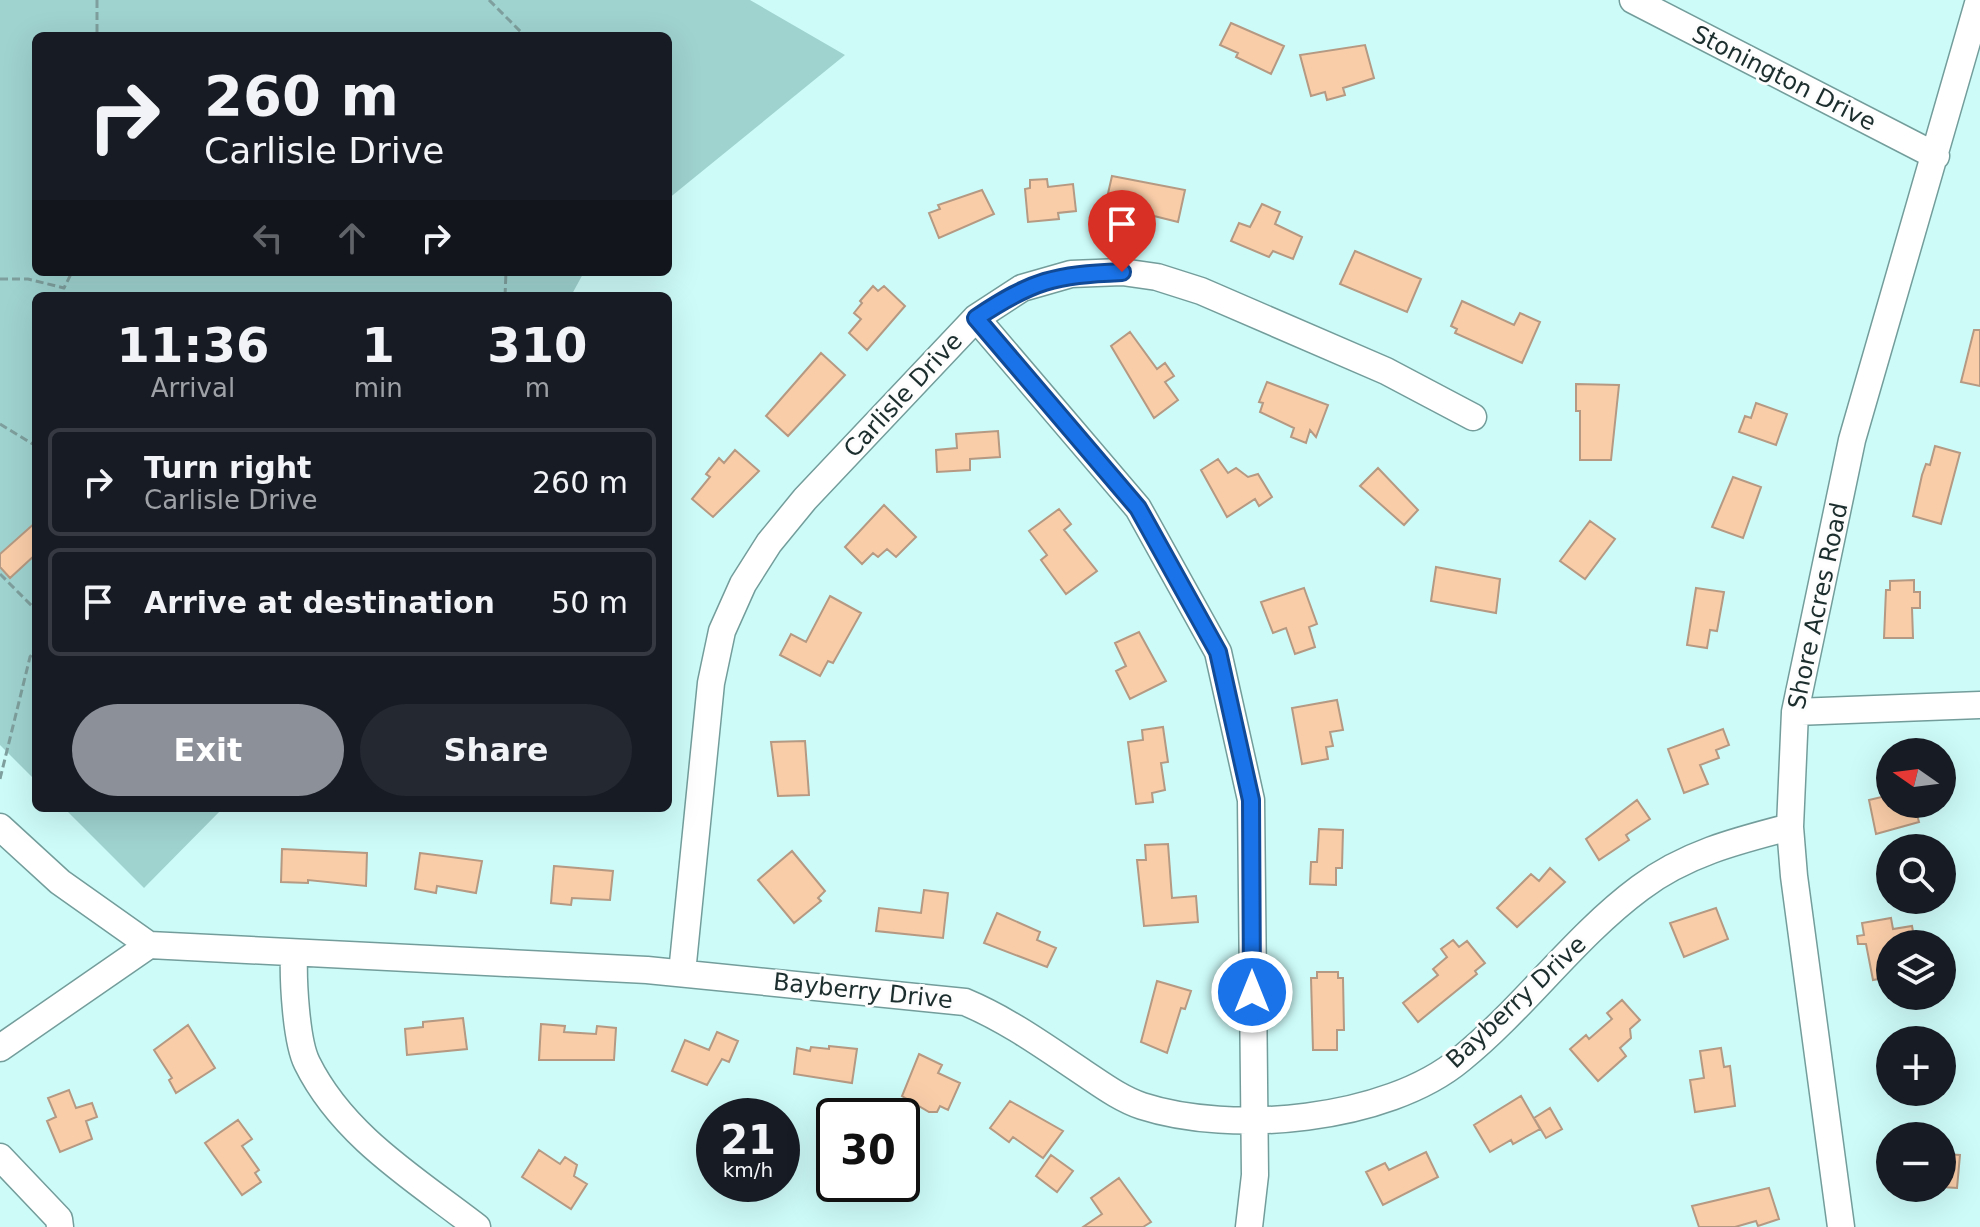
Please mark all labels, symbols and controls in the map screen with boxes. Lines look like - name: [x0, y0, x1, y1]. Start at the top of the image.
- street label: Stonington Drive: [1687, 20, 1881, 136]
- text: 260 m: [204, 63, 399, 128]
- icon: right: [72, 64, 176, 168]
- text: Carlisle Drive: [204, 130, 444, 171]
- pin: [1088, 190, 1156, 272]
- icon: arrive: [1100, 202, 1144, 246]
- icon: left: [246, 216, 290, 260]
- icon: ahead: [330, 216, 374, 260]
- icon: right: [414, 216, 458, 260]
- text: 11:36: [116, 317, 269, 373]
- text: 1: [362, 317, 395, 373]
- text: 310: [487, 317, 587, 373]
- street label: Carlisle Drive: [838, 327, 968, 463]
- text: Arrival: [151, 373, 235, 403]
- text: min: [354, 373, 403, 403]
- text: m: [525, 373, 550, 403]
- text: Turn right: [144, 450, 311, 485]
- icon: right: [76, 460, 120, 504]
- text: 260 m: [532, 465, 628, 500]
- text: Carlisle Drive: [144, 485, 318, 515]
- street label: Shore Acres Road: [1782, 500, 1854, 712]
- icon: arrive: [76, 580, 120, 624]
- text: Arrive at destination: [144, 585, 495, 620]
- text: 50 m: [551, 585, 628, 620]
- button: Exit: [72, 704, 344, 796]
- button: Share: [360, 704, 632, 796]
- north arrow: [1876, 738, 1956, 818]
- map controls: [1876, 738, 1956, 1202]
- button: search: [1876, 834, 1956, 914]
- street label: Bayberry Drive: [1440, 930, 1592, 1074]
- button: layers: [1876, 930, 1956, 1010]
- position arrow: [1210, 950, 1294, 1034]
- street label: Bayberry Drive: [772, 968, 954, 1014]
- button: +: [1876, 1026, 1956, 1106]
- speed limit sign: 30: [816, 1098, 920, 1202]
- text: 21: [720, 1117, 776, 1163]
- button: −: [1876, 1122, 1956, 1202]
- text: km/h: [723, 1158, 773, 1182]

